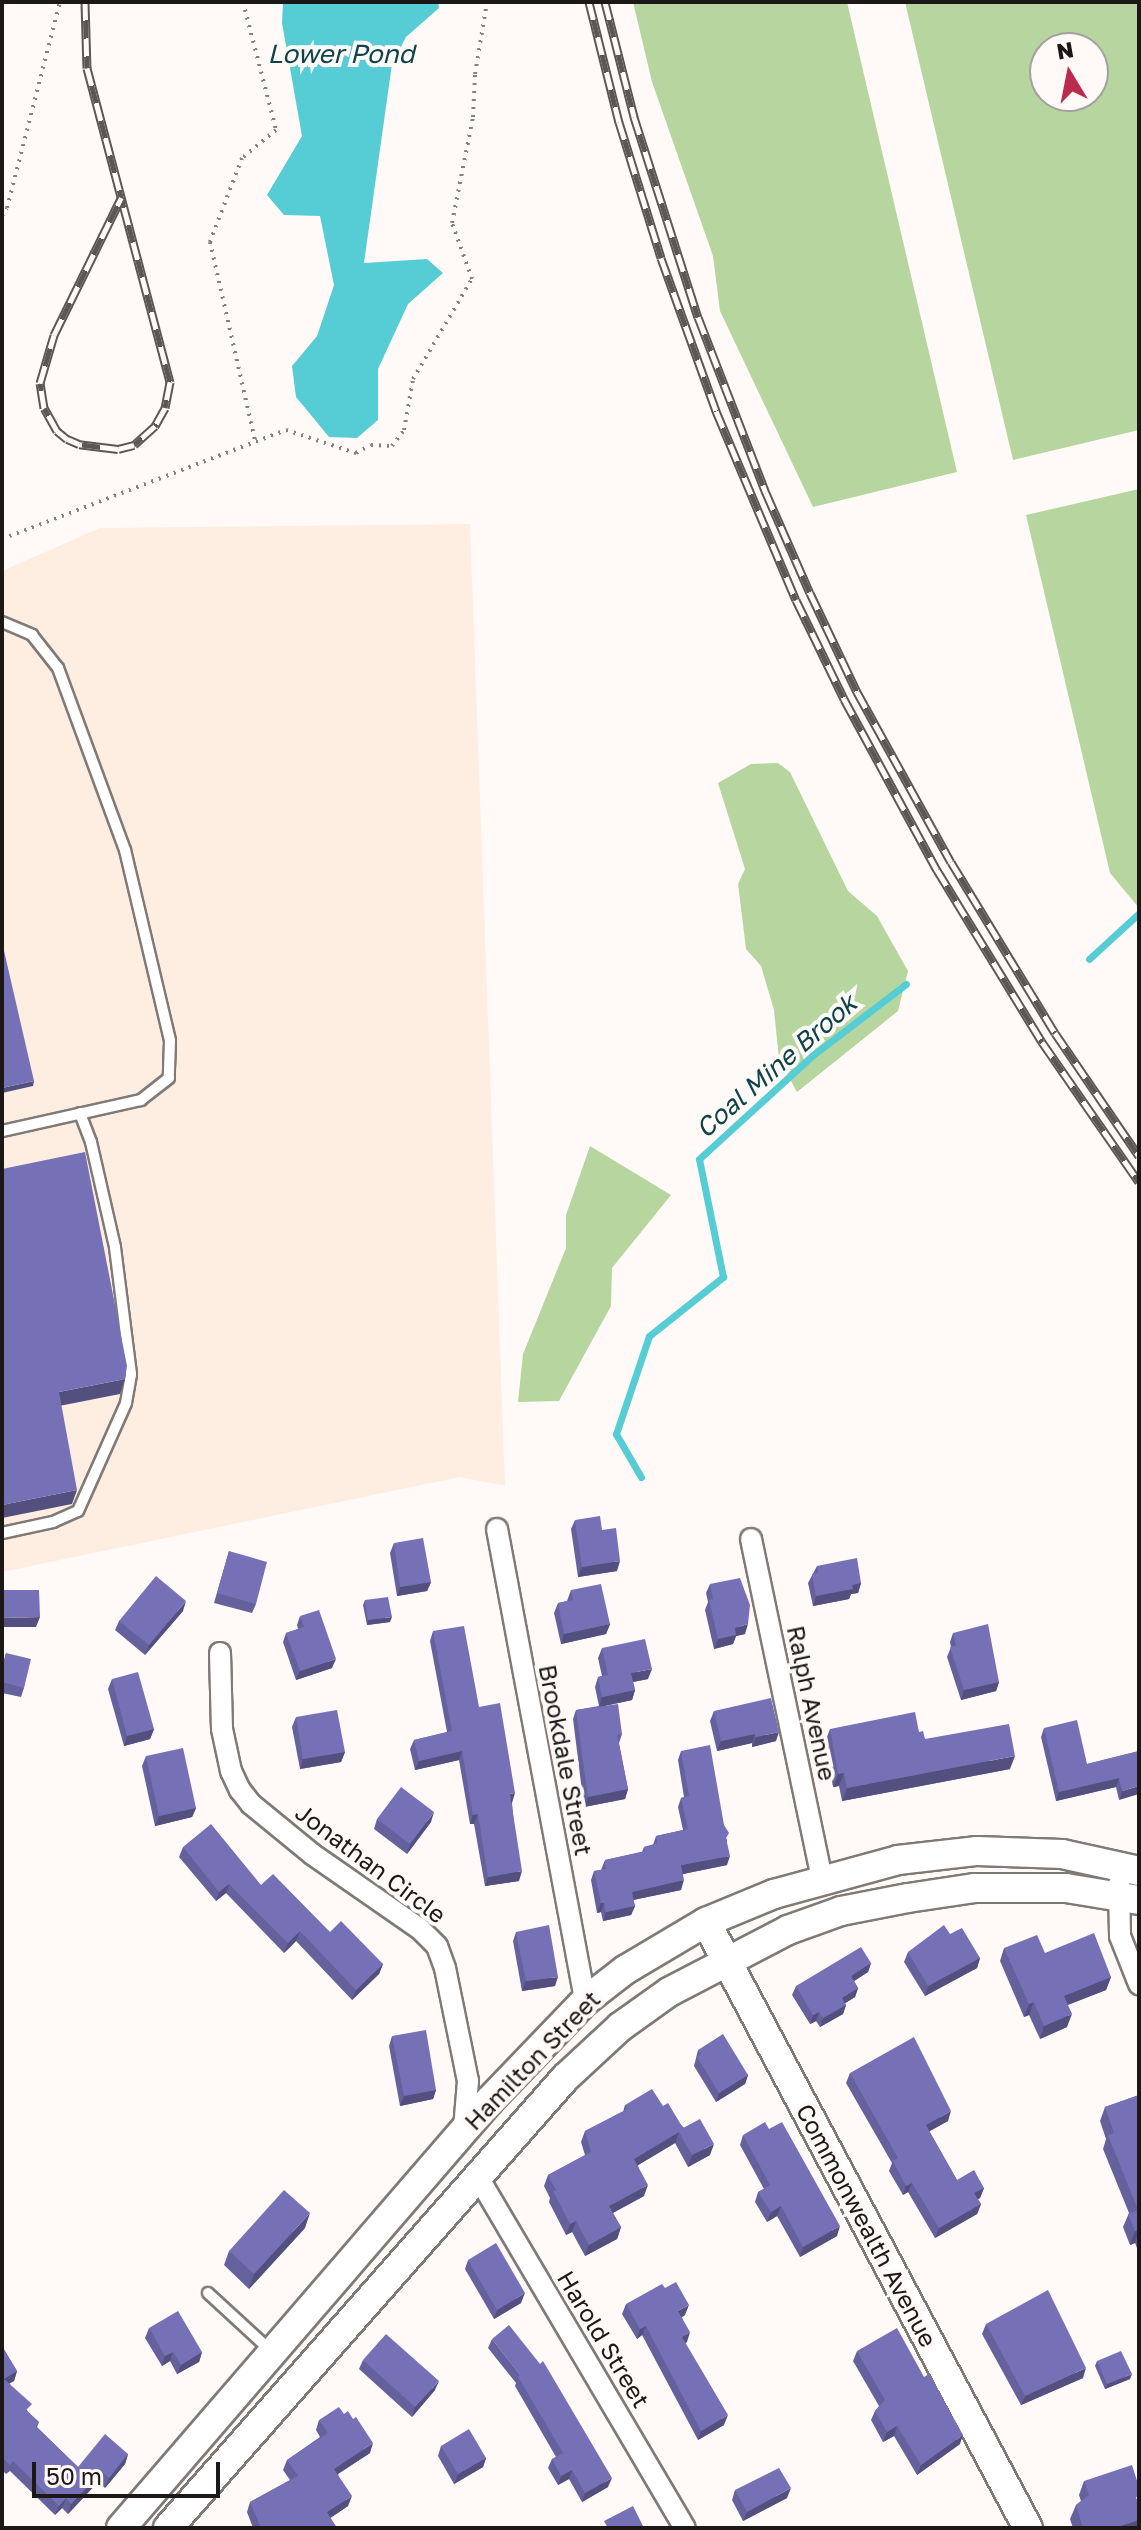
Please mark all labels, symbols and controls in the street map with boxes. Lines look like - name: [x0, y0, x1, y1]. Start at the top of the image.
- north arrow: [1029, 32, 1109, 112]
- text: N: [1055, 35, 1076, 65]
- water label: Lower Pond: [268, 38, 414, 70]
- water label: Coal Mine Brook: [689, 988, 863, 1144]
- street label: Ralph Avenue: [782, 1623, 842, 1783]
- street label: Brookdale Street: [533, 1662, 599, 1858]
- street label: Jonathan Circle: [290, 1797, 452, 1929]
- street label: Hamilton Street: [458, 1984, 606, 2136]
- street label: Commonwealth Avenue: [791, 2099, 943, 2351]
- street label: Harold Street: [552, 2265, 656, 2413]
- scale bar: [36, 2446, 224, 2496]
- text: 50 m: [46, 2461, 102, 2490]

